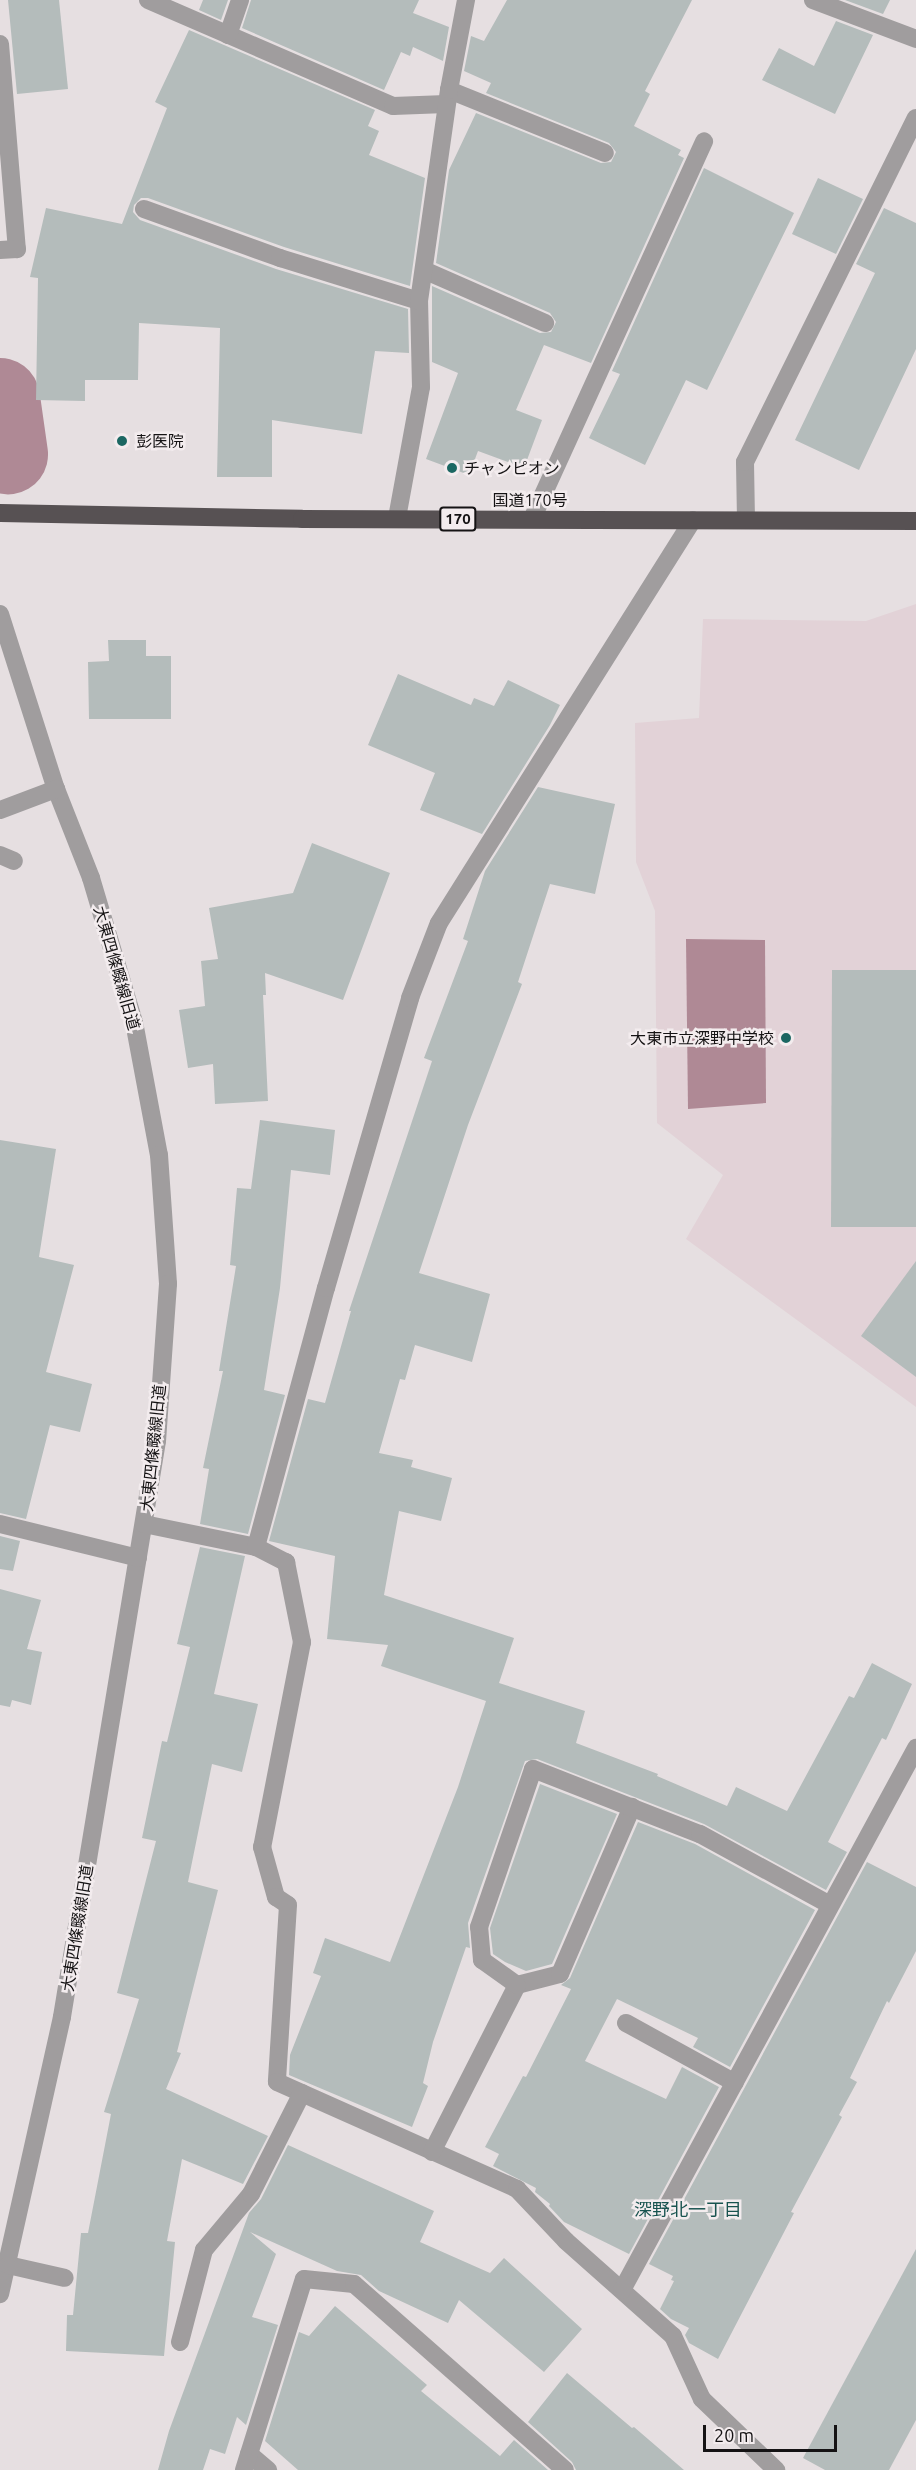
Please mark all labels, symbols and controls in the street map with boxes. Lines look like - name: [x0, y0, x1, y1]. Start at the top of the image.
- place label: 彭医院: [136, 431, 184, 451]
- marker: 彭医院: [113, 432, 131, 450]
- place label: チャンピオン: [464, 458, 560, 478]
- marker: チャンピオン: [445, 461, 459, 475]
- street label: 国道170号: [492, 490, 568, 510]
- road number: 170: [438, 507, 478, 531]
- street label: 大東四條畷線旧道: [90, 904, 144, 1032]
- place label: 大東市立深野中学校: [630, 1028, 774, 1048]
- marker: 大東市立深野中学校: [779, 1031, 793, 1045]
- street label: 大東四條畷線旧道: [137, 1383, 169, 1513]
- street label: 大東四條畷線旧道: [58, 1863, 96, 1993]
- district label: 深野北一丁目: [634, 2198, 742, 2220]
- scale bar: [706, 2413, 840, 2451]
- text: 20 m: [714, 2425, 754, 2445]

